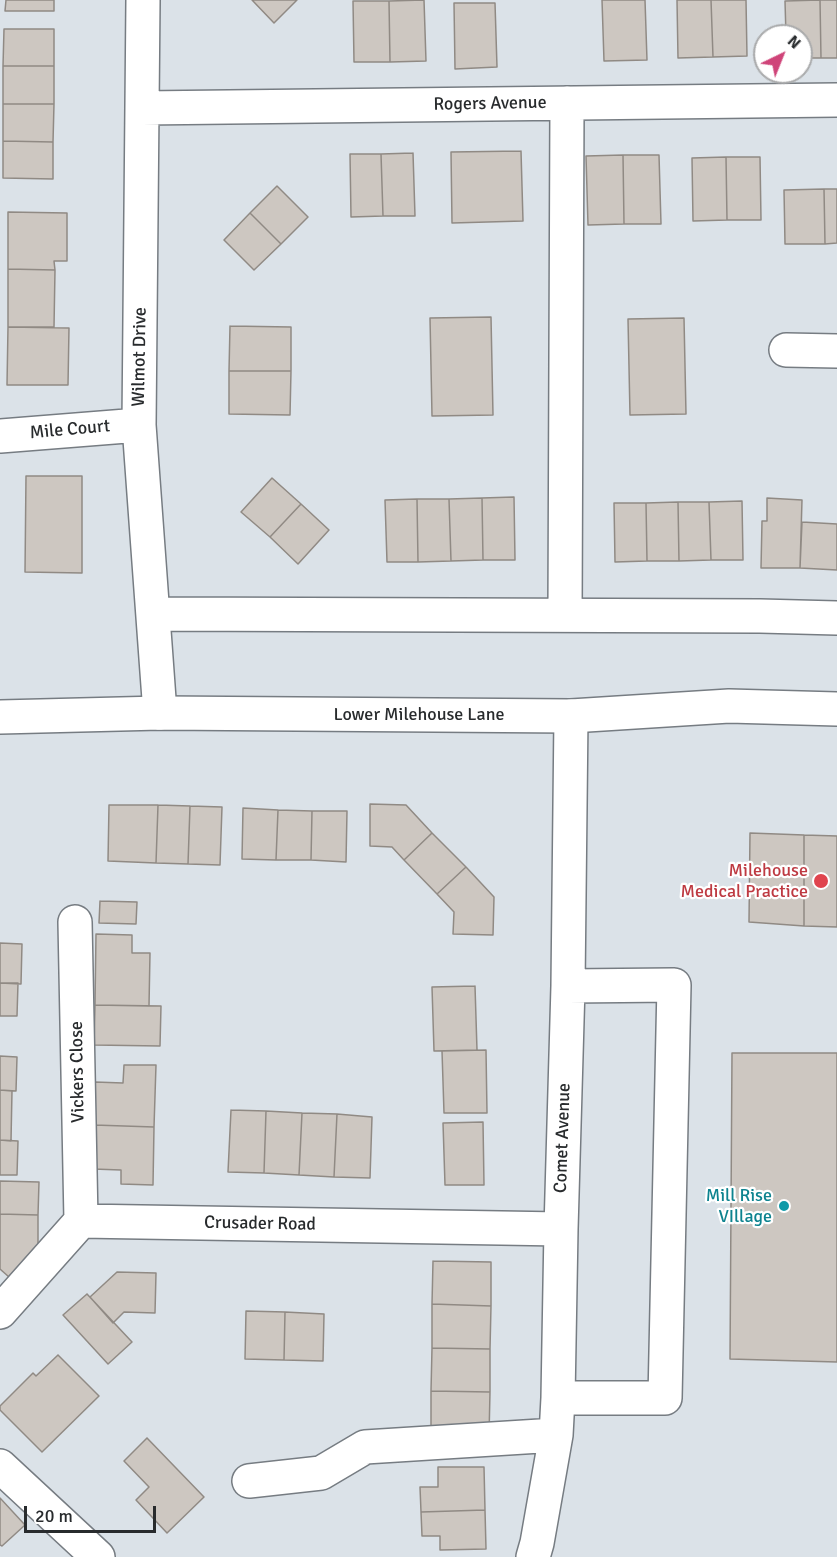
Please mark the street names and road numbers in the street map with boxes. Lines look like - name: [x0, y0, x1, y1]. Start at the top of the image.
- street label: Rogers Avenue: [433, 92, 547, 116]
- street label: Wilmot Drive: [128, 307, 152, 407]
- street label: Mile Court: [29, 416, 111, 444]
- street label: Lower Milehouse Lane: [333, 704, 505, 726]
- street label: Vickers Close: [66, 1021, 90, 1123]
- street label: Comet Avenue: [550, 1083, 576, 1193]
- street label: Crusader Road: [204, 1212, 316, 1236]

